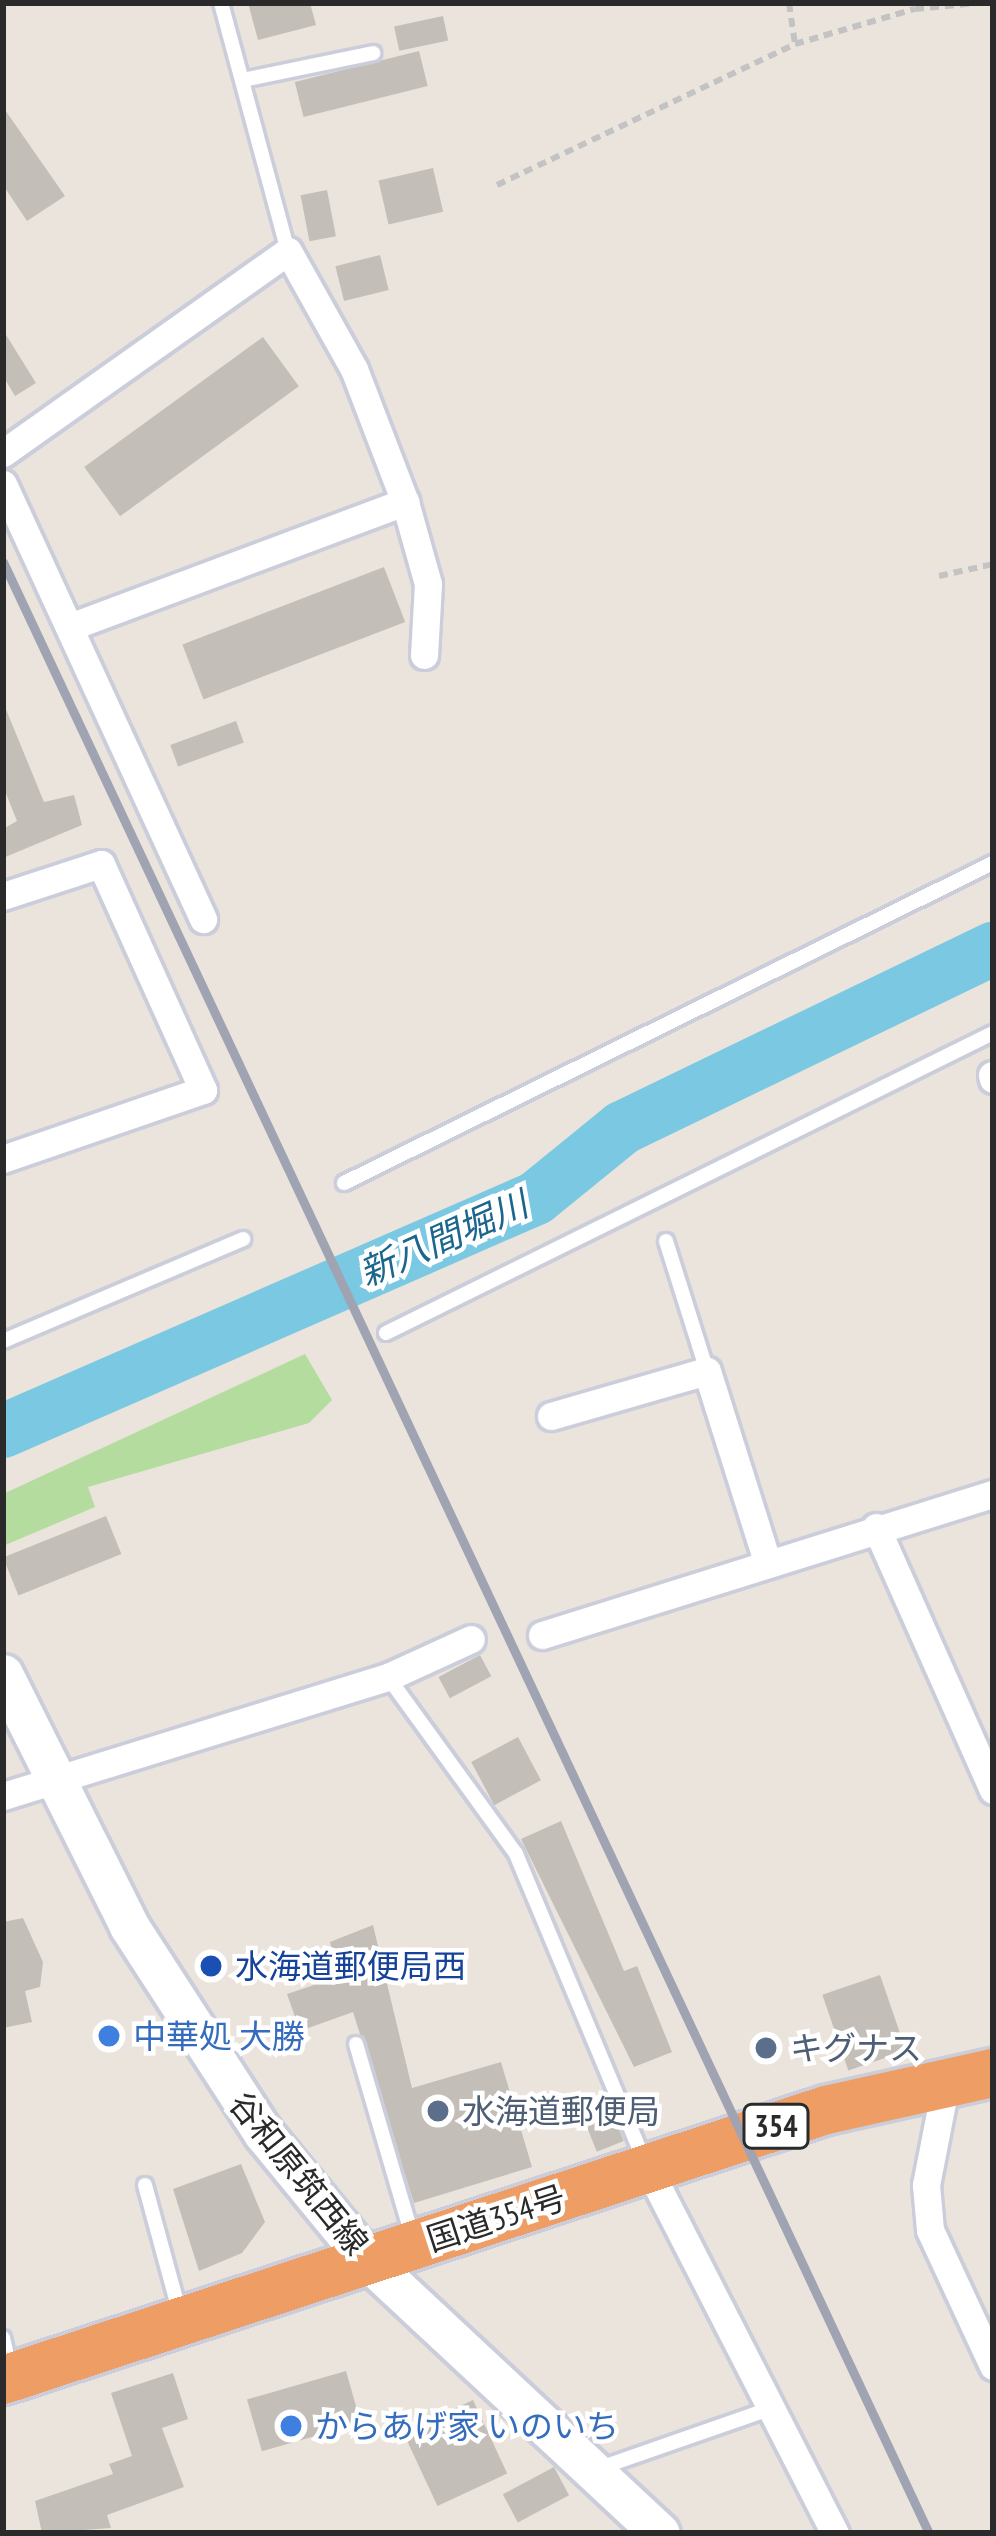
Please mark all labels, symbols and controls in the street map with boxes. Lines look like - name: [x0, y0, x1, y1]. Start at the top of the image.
- water label: 新八間堀川: [352, 1182, 534, 1294]
- place label: 水海道郵便局西: [235, 1946, 466, 1986]
- marker: 水海道郵便局西: [198, 1953, 224, 1979]
- place label: 中華処 大勝: [133, 2016, 305, 2056]
- marker: 中華処 大勝: [96, 2023, 122, 2049]
- place label: キグナス: [790, 2028, 922, 2068]
- marker: キグナス: [753, 2035, 779, 2061]
- street label: 谷和原筑西線: [221, 2084, 377, 2262]
- place label: 水海道郵便局: [462, 2091, 660, 2131]
- marker: 水海道郵便局: [425, 2098, 451, 2124]
- road number: 354: [740, 2102, 812, 2150]
- street label: 国道354号: [422, 2177, 570, 2259]
- place label: からあげ家 いのいち: [315, 2406, 619, 2446]
- marker: からあげ家 いのいち: [278, 2413, 304, 2439]

